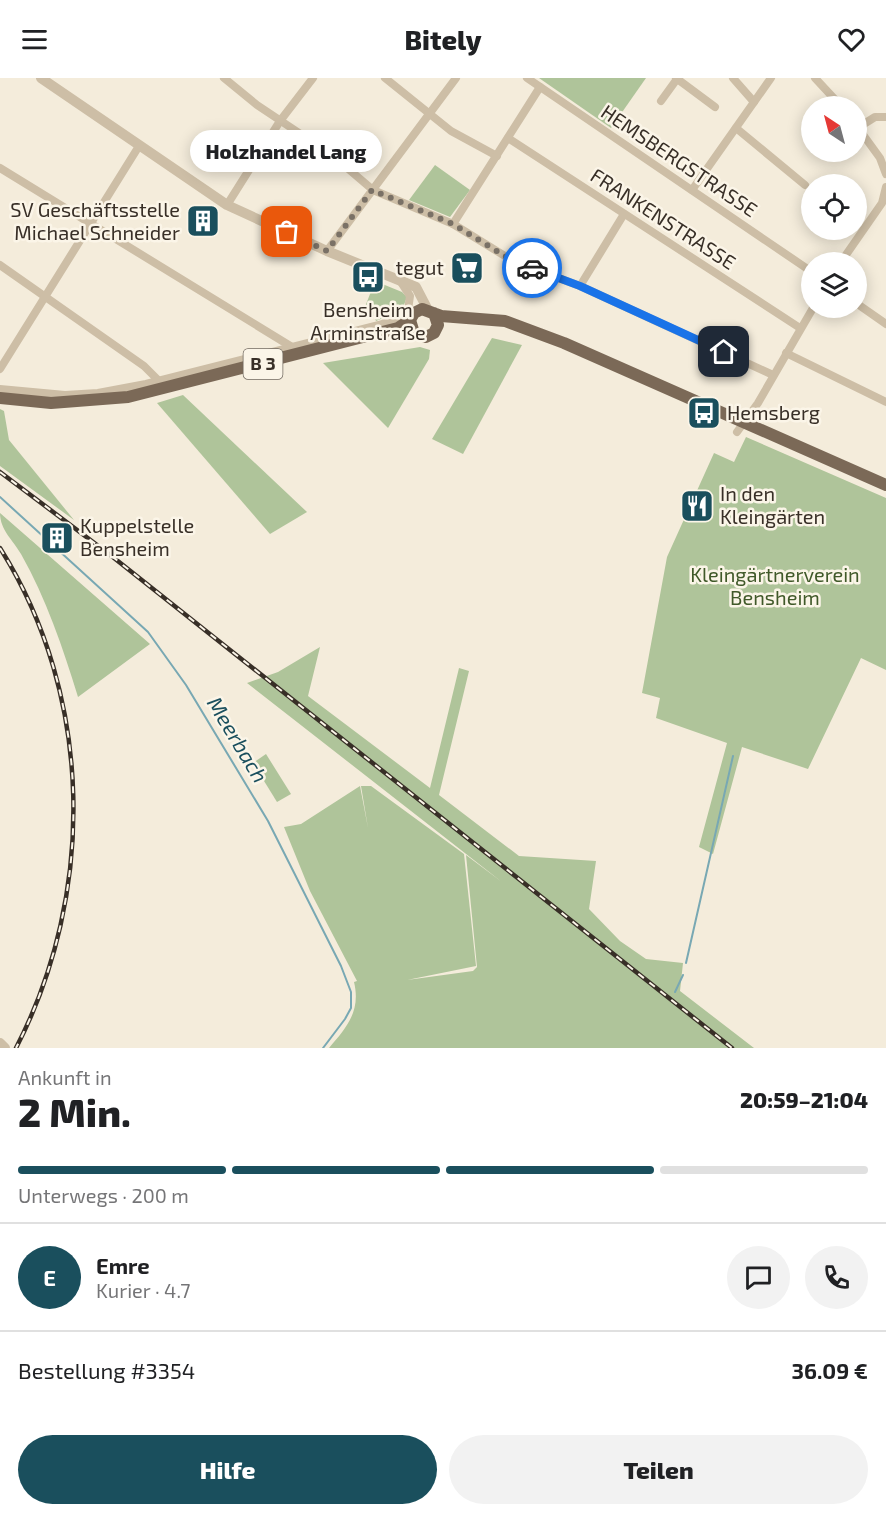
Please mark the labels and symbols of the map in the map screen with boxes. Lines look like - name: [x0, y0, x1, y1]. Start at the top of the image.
- north arrow: [801, 96, 867, 162]
- street label: HEMSBERGSTRASSE: [597, 99, 762, 221]
- callout: Holzhandel Lang: [191, 130, 383, 172]
- street label: FRANKENSTRASSE: [587, 162, 741, 274]
- place label: SV Geschäftsstelle Michael Schneider: [10, 197, 180, 244]
- building icon: SV Geschäftsstelle Michael Schneider: [185, 203, 221, 239]
- pin: [261, 206, 312, 257]
- courier: [502, 238, 562, 298]
- supermarket icon: tegut: [449, 250, 485, 286]
- place label: tegut: [395, 255, 444, 279]
- bus stop icon: Bensheim Arminstraße: [350, 259, 386, 295]
- place label: Bensheim Arminstraße: [310, 297, 426, 344]
- pin: [698, 326, 749, 377]
- road number: B 3: [244, 349, 282, 379]
- bus stop icon: Hemsberg: [686, 395, 722, 431]
- place label: Hemsberg: [727, 400, 820, 424]
- place label: In den Kleingärten: [720, 481, 825, 528]
- restaurant icon: In den Kleingärten: [679, 488, 715, 524]
- place label: Kuppelstelle Bensheim: [80, 513, 194, 560]
- building icon: Kuppelstelle Bensheim: [39, 520, 75, 556]
- park label: Kleingärtnerverein Bensheim: [690, 562, 860, 609]
- water label: Meerbach: [203, 692, 274, 787]

